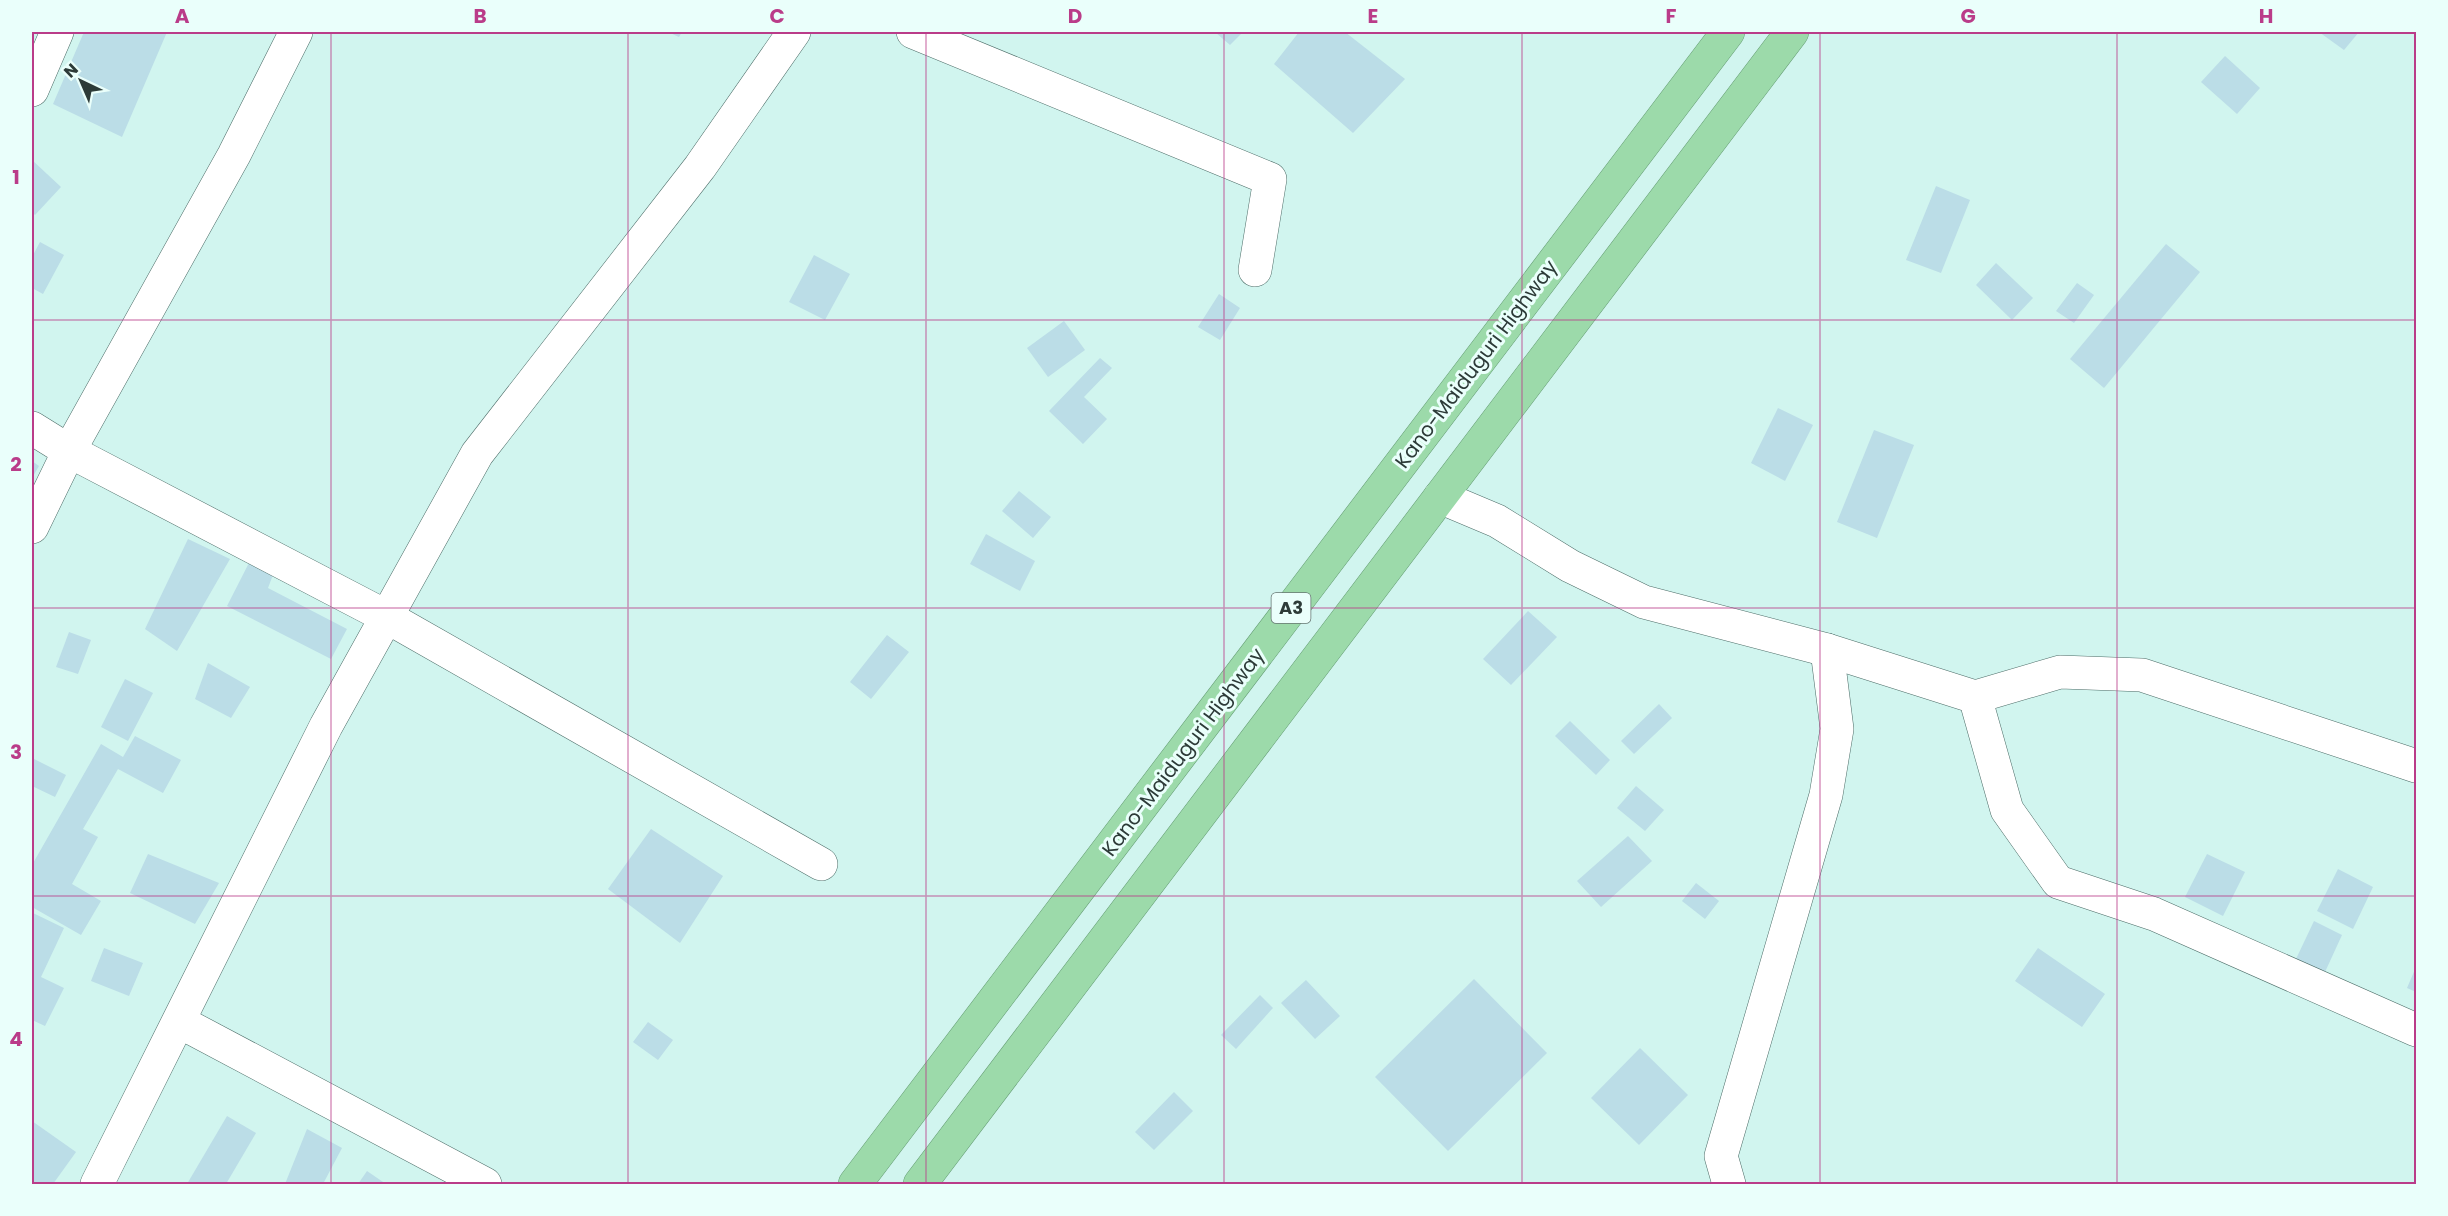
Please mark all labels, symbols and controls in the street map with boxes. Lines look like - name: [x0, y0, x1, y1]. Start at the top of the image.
- text: A: [175, 2, 190, 30]
- text: B: [473, 2, 487, 30]
- text: C: [769, 2, 785, 30]
- text: D: [1068, 2, 1082, 30]
- text: E: [1368, 2, 1378, 30]
- text: F: [1666, 2, 1677, 30]
- text: G: [1960, 2, 1976, 30]
- text: H: [2259, 2, 2273, 30]
- north arrow: [51, 51, 111, 111]
- text: N: [59, 58, 83, 83]
- text: 1: [12, 163, 20, 191]
- street label: Kano-Maiduguri Highway: [1388, 254, 1564, 474]
- text: 2: [10, 450, 22, 478]
- road number: A3: [1272, 593, 1310, 623]
- street label: Kano-Maiduguri Highway: [1095, 642, 1271, 862]
- text: 3: [10, 738, 22, 766]
- text: 4: [9, 1025, 23, 1053]

